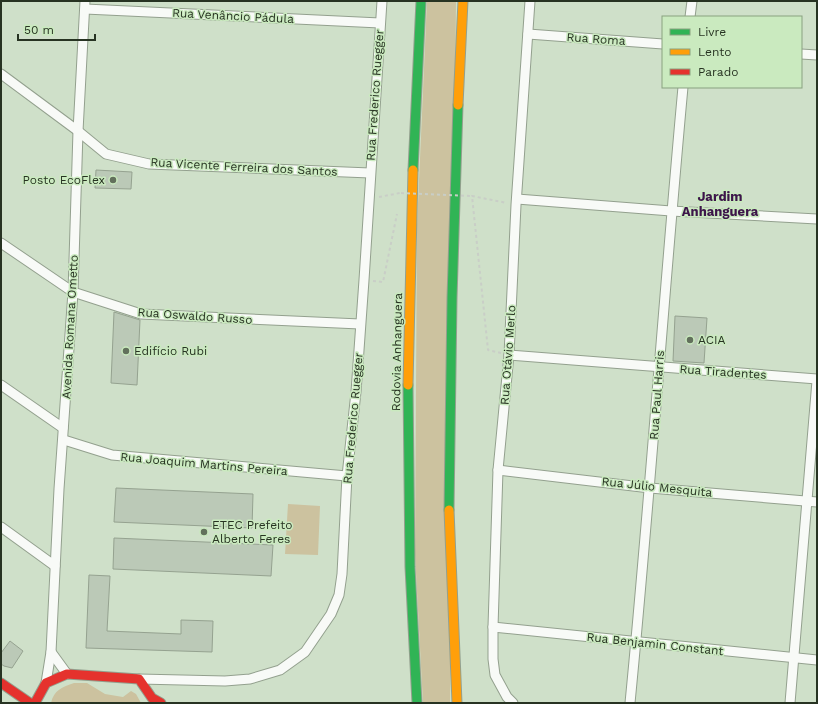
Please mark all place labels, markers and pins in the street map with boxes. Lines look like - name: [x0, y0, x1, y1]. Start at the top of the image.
- place label: Posto EcoFlex: [23, 173, 105, 187]
- marker: Posto EcoFlex: [108, 175, 118, 185]
- place label: ACIA: [698, 333, 725, 347]
- marker: ACIA: [685, 335, 695, 345]
- place label: Edifício Rubi: [134, 344, 207, 358]
- marker: Edifício Rubi: [121, 346, 131, 356]
- place label: ETEC Prefeito Alberto Feres: [212, 518, 293, 546]
- marker: ETEC Prefeito Alberto Feres: [199, 527, 209, 537]

